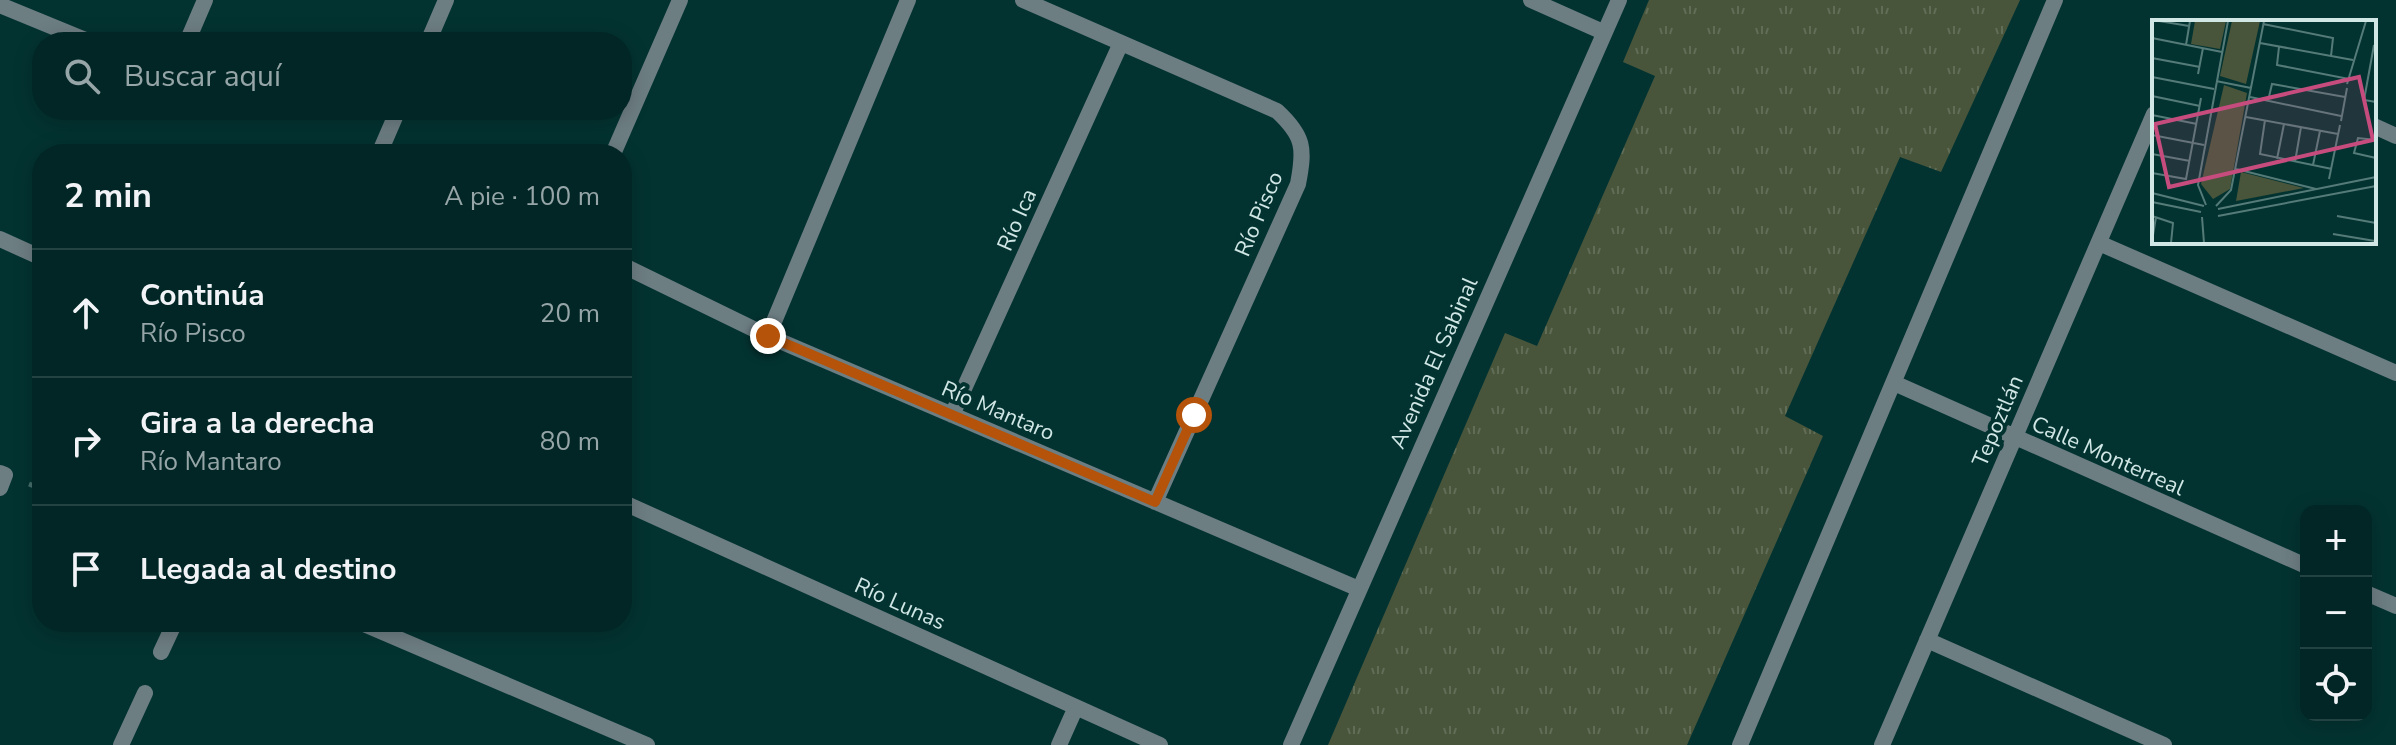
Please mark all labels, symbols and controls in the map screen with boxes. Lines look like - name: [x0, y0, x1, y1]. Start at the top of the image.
- inset map: [2152, 20, 2376, 244]
- search box: [32, 32, 632, 120]
- icon: search: [60, 54, 104, 98]
- text: Buscar aquí: [124, 56, 281, 97]
- street label: Río Pisco: [1228, 167, 1290, 261]
- text: 2 min: [64, 173, 152, 219]
- text: A pie · 100 m: [444, 179, 600, 214]
- street label: Río Ica: [990, 184, 1044, 256]
- street label: Avenida El Sabinal: [1383, 272, 1485, 454]
- text: Continúa: [140, 275, 265, 316]
- icon: ahead: [64, 291, 108, 335]
- text: 20 m: [540, 296, 600, 331]
- text: Río Pisco: [140, 316, 246, 351]
- route end: [750, 318, 786, 354]
- street label: Tepoztlán: [1965, 371, 2031, 471]
- street label: Río Mantaro: [937, 374, 1059, 448]
- route start: [1176, 397, 1212, 433]
- text: Gira a la derecha: [140, 403, 375, 444]
- street label: Calle Monterreal: [2027, 409, 2190, 503]
- icon: right: [64, 419, 108, 463]
- text: 80 m: [540, 424, 600, 459]
- text: Río Mantaro: [140, 444, 282, 479]
- map controls: [2300, 505, 2372, 721]
- button: +: [2300, 505, 2372, 577]
- icon: arrive: [64, 547, 108, 591]
- text: Llegada al destino: [140, 549, 396, 590]
- street label: Río Lunas: [850, 571, 950, 637]
- button: −: [2300, 577, 2372, 649]
- button: locate: [2300, 649, 2372, 721]

